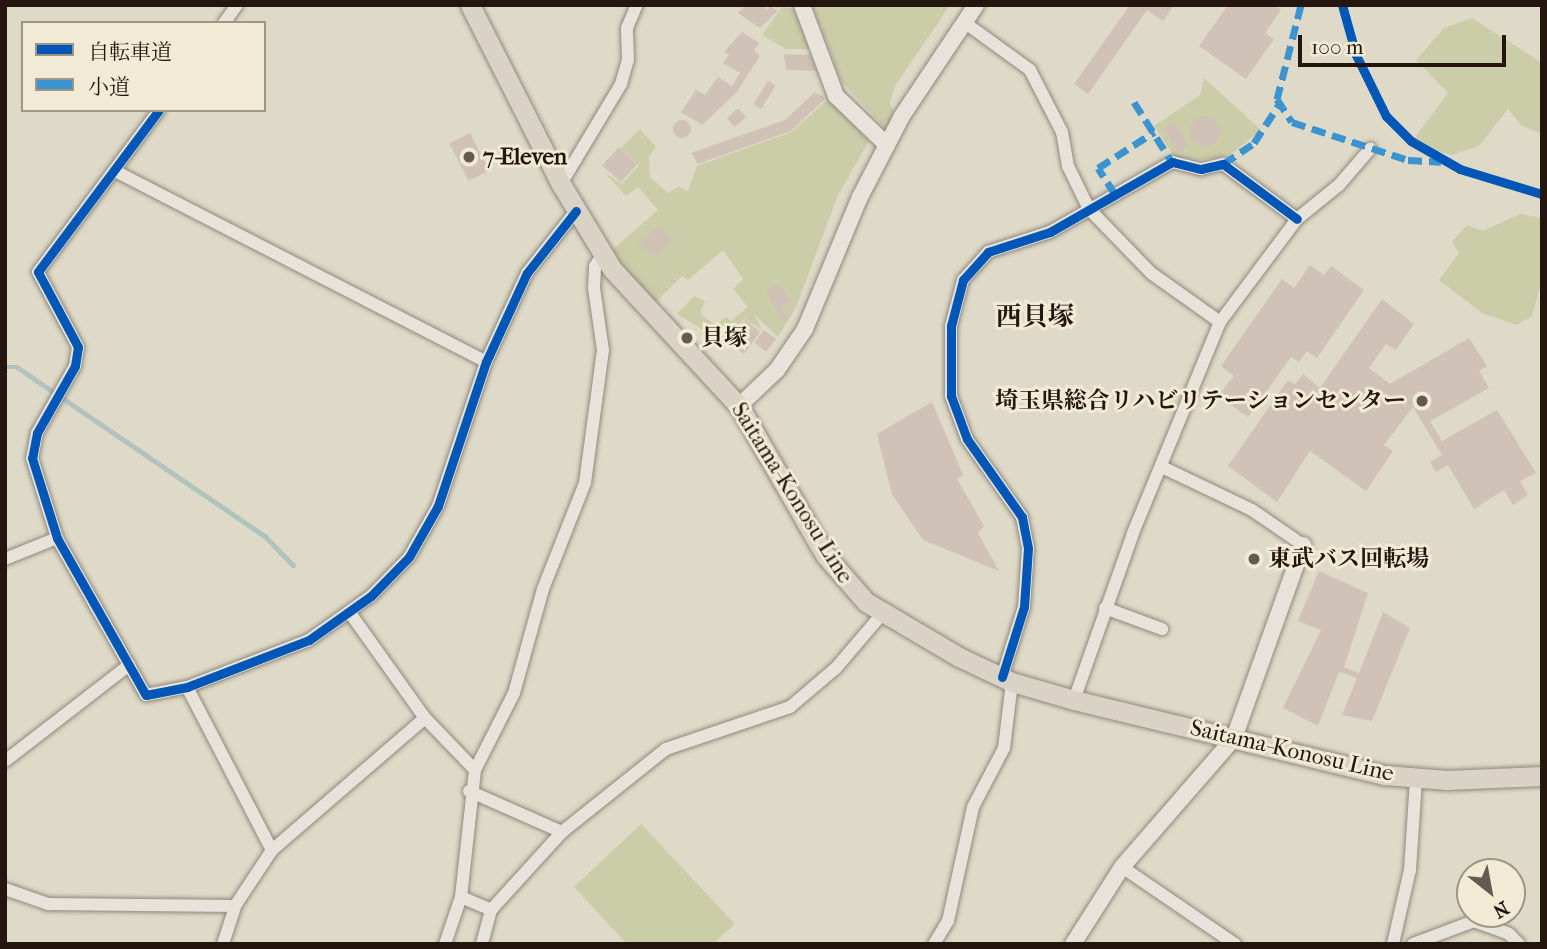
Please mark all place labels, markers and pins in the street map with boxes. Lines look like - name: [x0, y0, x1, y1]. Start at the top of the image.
- place label: 7-Eleven: [483, 143, 567, 171]
- marker: 7-Eleven: [461, 149, 477, 165]
- place label: 貝塚: [701, 324, 747, 352]
- marker: 貝塚: [679, 330, 695, 346]
- place label: 埼玉県総合リハビリテーションセンター: [992, 387, 1406, 415]
- marker: 埼玉県総合リハビリテーションセンター: [1412, 391, 1432, 411]
- place label: 東武バス回転場: [1268, 545, 1429, 573]
- marker: 東武バス回転場: [1246, 551, 1262, 567]

